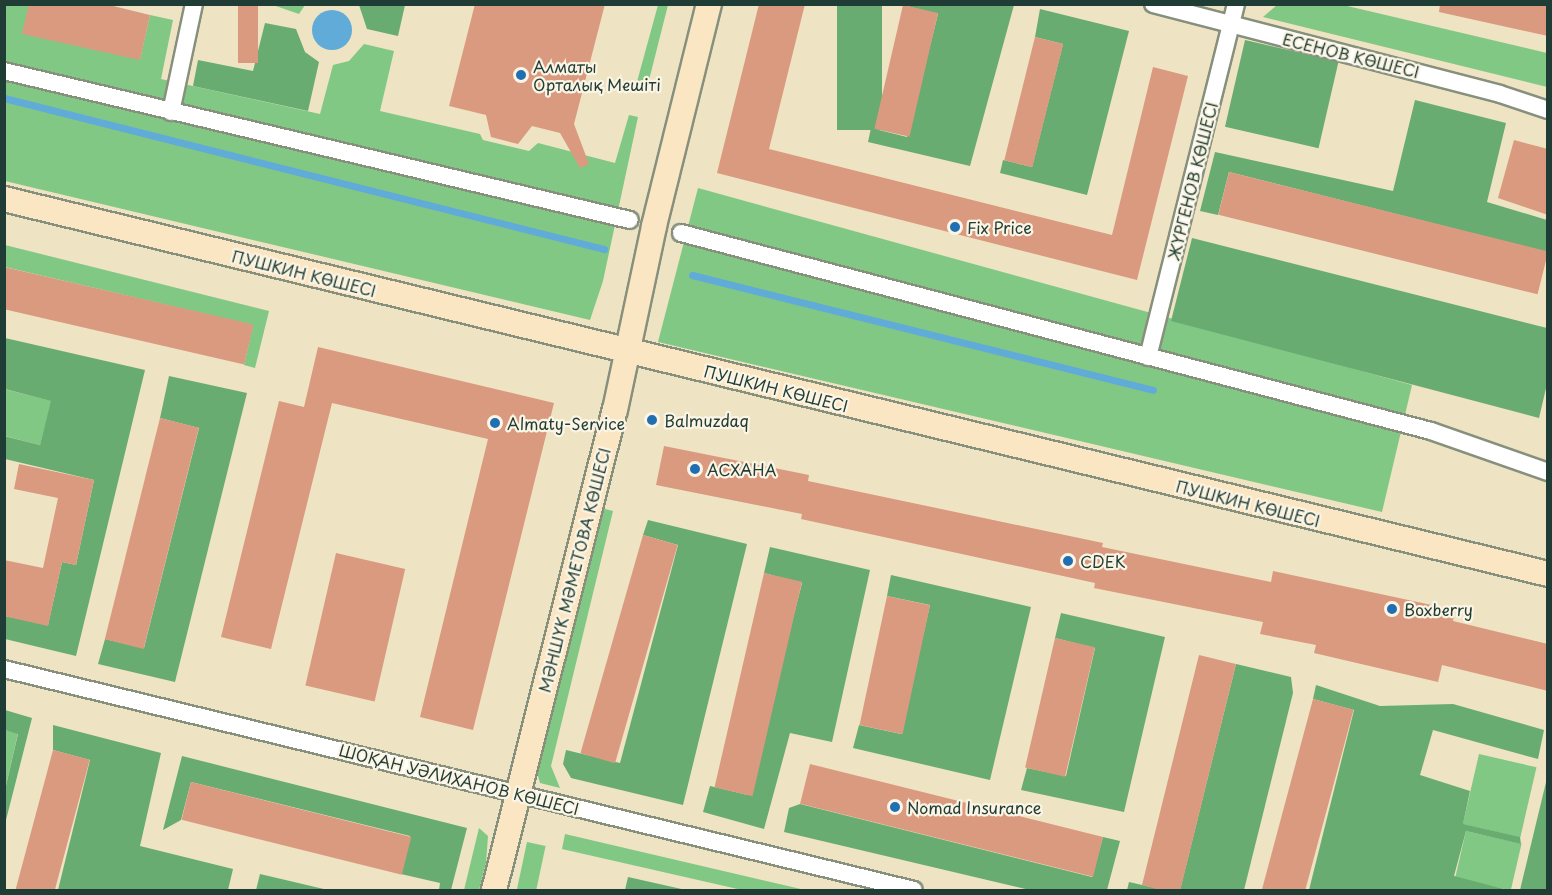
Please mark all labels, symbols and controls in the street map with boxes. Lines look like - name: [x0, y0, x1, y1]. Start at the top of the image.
- street label: ЕСЕНОВ КӨШЕСІ: [1281, 29, 1421, 81]
- place label: Алматы Орталық Мешіті: [533, 56, 661, 94]
- marker: Алматы Орталық Мешіті: [514, 68, 528, 82]
- street label: ЖҮРГЕНОВ КӨШЕСІ: [1163, 100, 1221, 262]
- place label: Fix Price: [967, 217, 1032, 237]
- marker: Fix Price: [948, 220, 962, 234]
- street label: ПУШКИН КӨШЕСІ: [229, 246, 379, 300]
- street label: ПУШКИН КӨШЕСІ: [701, 361, 851, 415]
- place label: Balmuzdaq: [664, 410, 749, 430]
- place label: Almaty-Service: [507, 413, 625, 433]
- marker: Balmuzdaq: [645, 413, 659, 427]
- marker: Almaty-Service: [488, 416, 502, 430]
- street label: МӘНШҮК МӘМЕТОВА КӨШЕСІ: [534, 445, 614, 695]
- place label: ACXAHA: [707, 459, 777, 479]
- marker: ACXAHA: [688, 462, 702, 476]
- street label: ПУШКИН КӨШЕСІ: [1173, 476, 1323, 530]
- place label: CDEK: [1080, 551, 1126, 571]
- marker: CDEK: [1061, 554, 1075, 568]
- place label: Boxberry: [1404, 599, 1473, 619]
- marker: Boxberry: [1385, 602, 1399, 616]
- street label: ШОҚАН УӘЛИХАНОВ КӨШЕСІ: [337, 740, 581, 818]
- place label: Nomad Insurance: [907, 797, 1042, 817]
- marker: Nomad Insurance: [888, 800, 902, 814]

